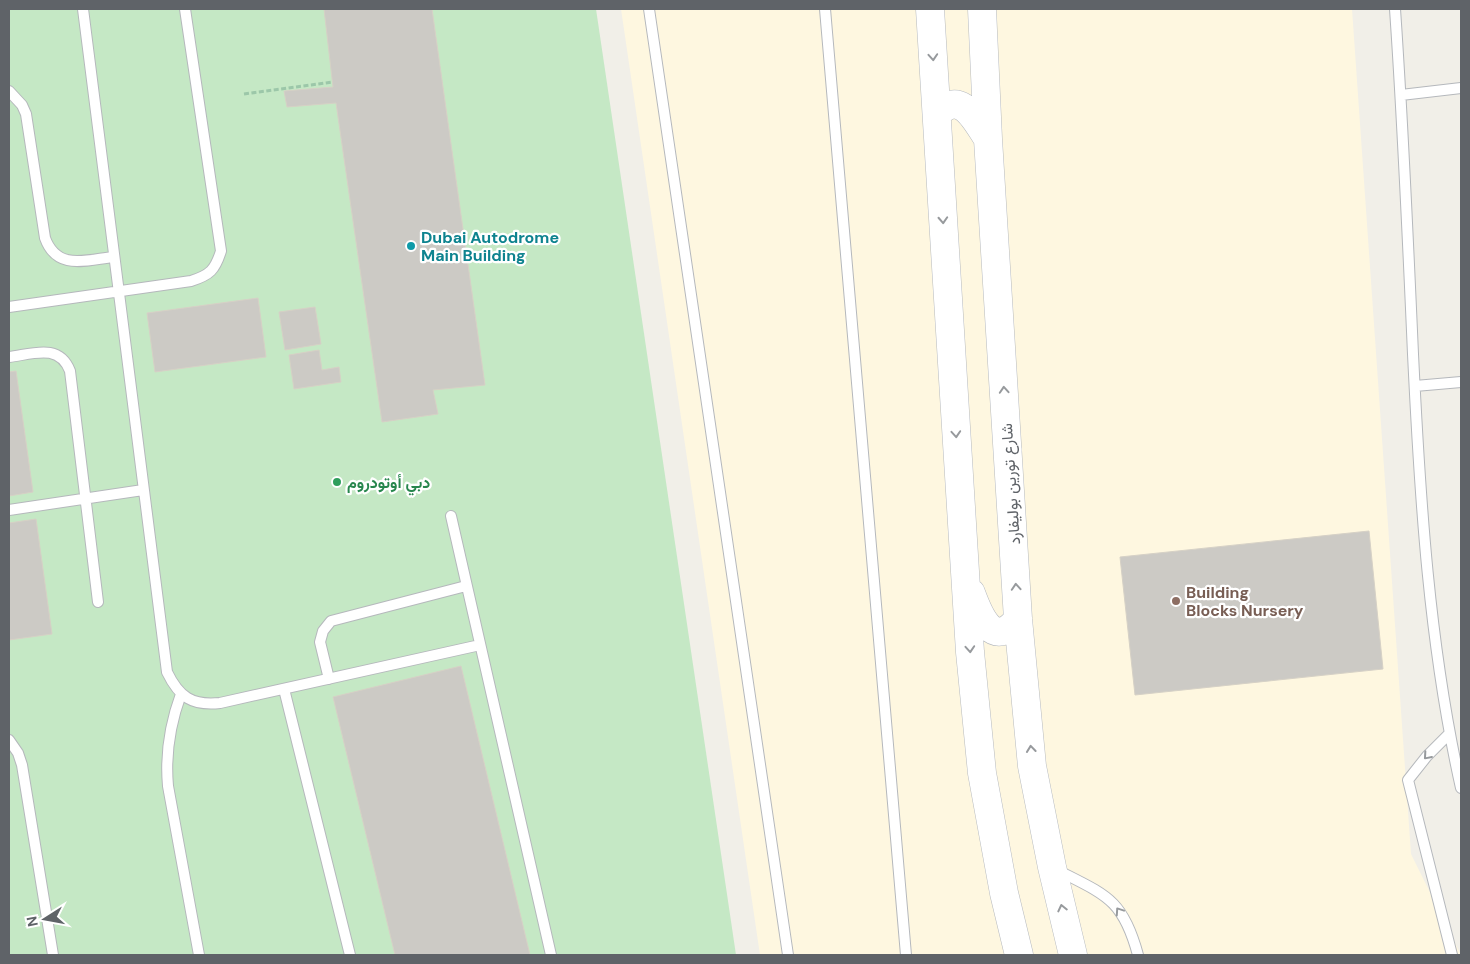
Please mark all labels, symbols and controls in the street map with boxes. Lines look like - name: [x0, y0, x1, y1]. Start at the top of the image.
- one-way arrow: [927, 54, 938, 62]
- one-way arrow: [937, 216, 948, 224]
- place label: Dubai Autodrome Main Building: [421, 227, 559, 266]
- marker: Dubai Autodrome Main Building: [405, 240, 417, 252]
- one-way arrow: [998, 385, 1009, 393]
- street label: شارع تورين بوليفارد: [996, 423, 1026, 545]
- one-way arrow: [950, 430, 961, 438]
- place label: دبي أوتودروم: [347, 472, 430, 496]
- marker: دبي أوتودروم: [331, 476, 343, 488]
- one-way arrow: [1011, 582, 1022, 590]
- place label: Building Blocks Nursery: [1186, 582, 1304, 621]
- marker: Building Blocks Nursery: [1170, 595, 1182, 607]
- one-way arrow: [964, 645, 975, 653]
- one-way arrow: [1025, 744, 1036, 752]
- one-way arrow: [1424, 750, 1433, 759]
- north arrow: [20, 894, 70, 944]
- one-way arrow: [1057, 903, 1068, 912]
- one-way arrow: [1116, 907, 1125, 917]
- text: N: [22, 915, 42, 928]

